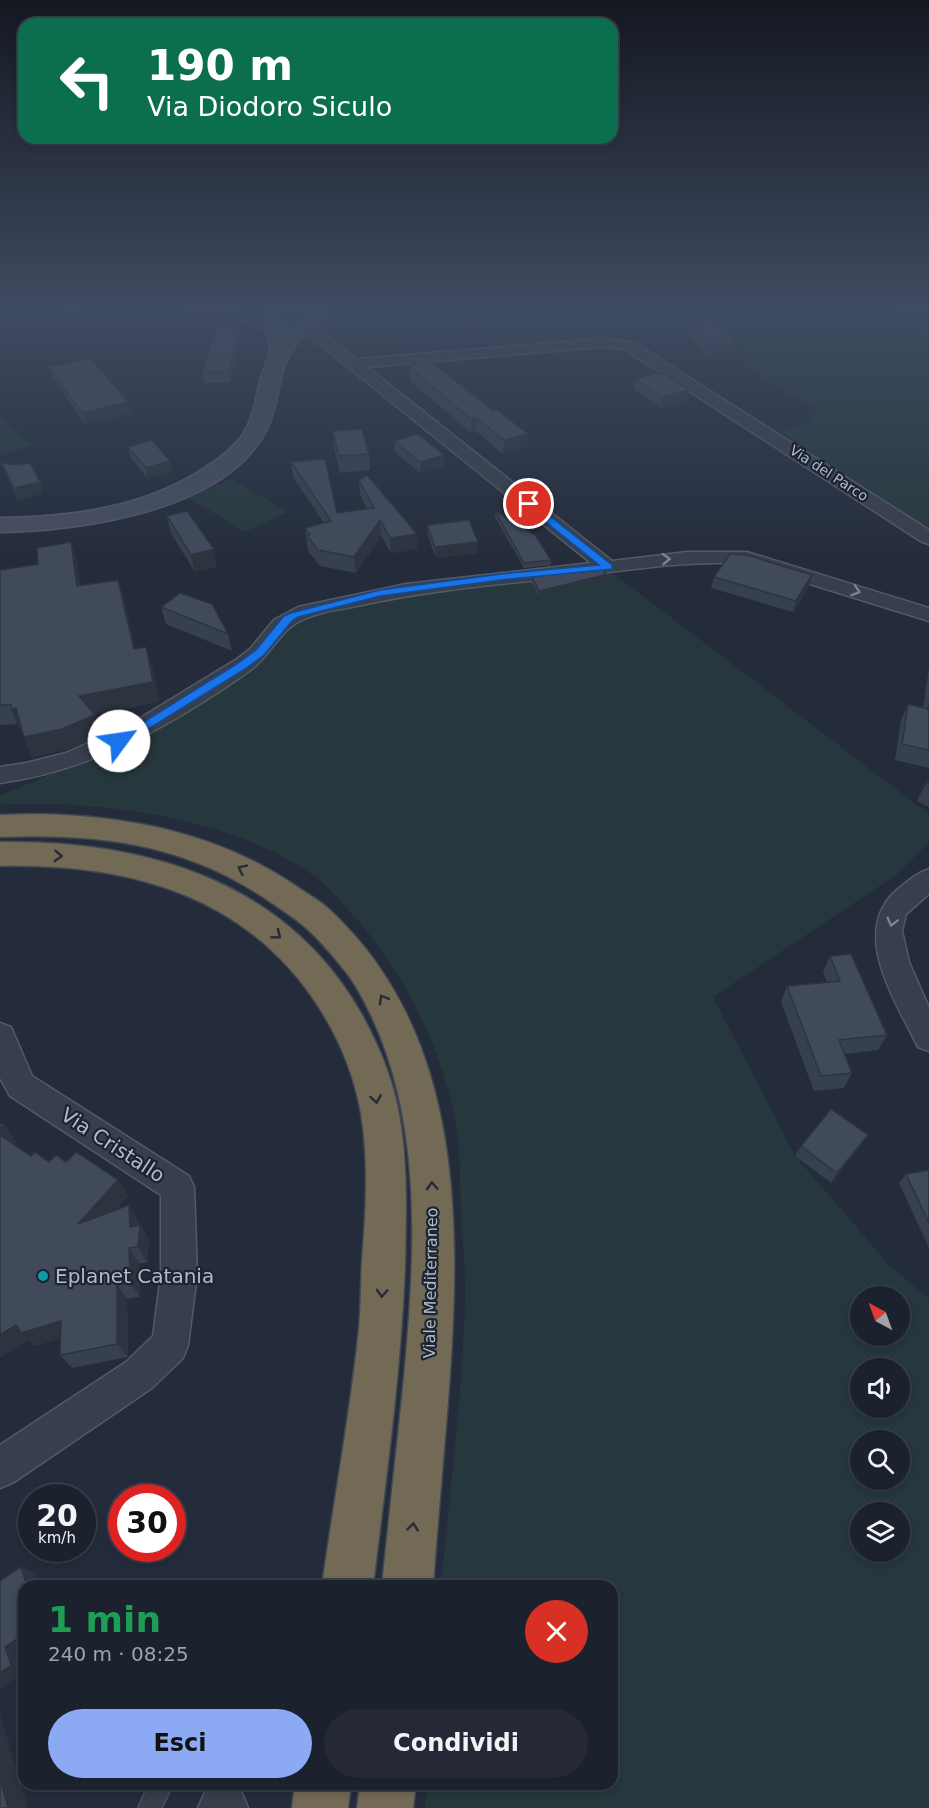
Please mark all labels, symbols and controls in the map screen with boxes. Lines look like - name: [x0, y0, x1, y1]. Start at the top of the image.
- text: 190 m: [147, 41, 293, 90]
- icon: left: [48, 42, 126, 120]
- text: Via Diodoro Siculo: [147, 91, 392, 122]
- street label: Via del Parco: [787, 442, 871, 504]
- pin: [503, 478, 554, 529]
- icon: arrive: [512, 487, 545, 520]
- one-way arrow: [661, 552, 670, 565]
- one-way arrow: [850, 584, 861, 597]
- position arrow: [87, 709, 151, 773]
- one-way arrow: [54, 849, 63, 862]
- one-way arrow: [238, 864, 249, 876]
- one-way arrow: [886, 917, 899, 927]
- one-way arrow: [270, 927, 281, 938]
- one-way arrow: [379, 995, 390, 1005]
- one-way arrow: [369, 1093, 382, 1103]
- street label: Via Cristallo: [57, 1103, 169, 1187]
- one-way arrow: [425, 1182, 438, 1191]
- street label: Viale Mediterraneo: [420, 1207, 441, 1359]
- place label: Eplanet Catania: [55, 1264, 214, 1288]
- marker: Eplanet Catania: [36, 1269, 50, 1283]
- north arrow: [850, 1286, 910, 1346]
- map controls: [850, 1286, 910, 1562]
- one-way arrow: [375, 1289, 388, 1298]
- button: sound: [850, 1358, 910, 1418]
- button: search: [850, 1430, 910, 1490]
- speed limit sign: 30: [108, 1484, 186, 1562]
- text: 20: [36, 1498, 78, 1533]
- button: layers: [850, 1502, 910, 1562]
- one-way arrow: [406, 1523, 419, 1532]
- text: km/h: [38, 1529, 76, 1547]
- text: 1 min: [48, 1599, 161, 1640]
- button: close: [525, 1600, 588, 1663]
- text: 240 m · 08:25: [48, 1642, 189, 1666]
- button: Esci: [48, 1709, 312, 1778]
- button: Condividi: [324, 1709, 588, 1778]

